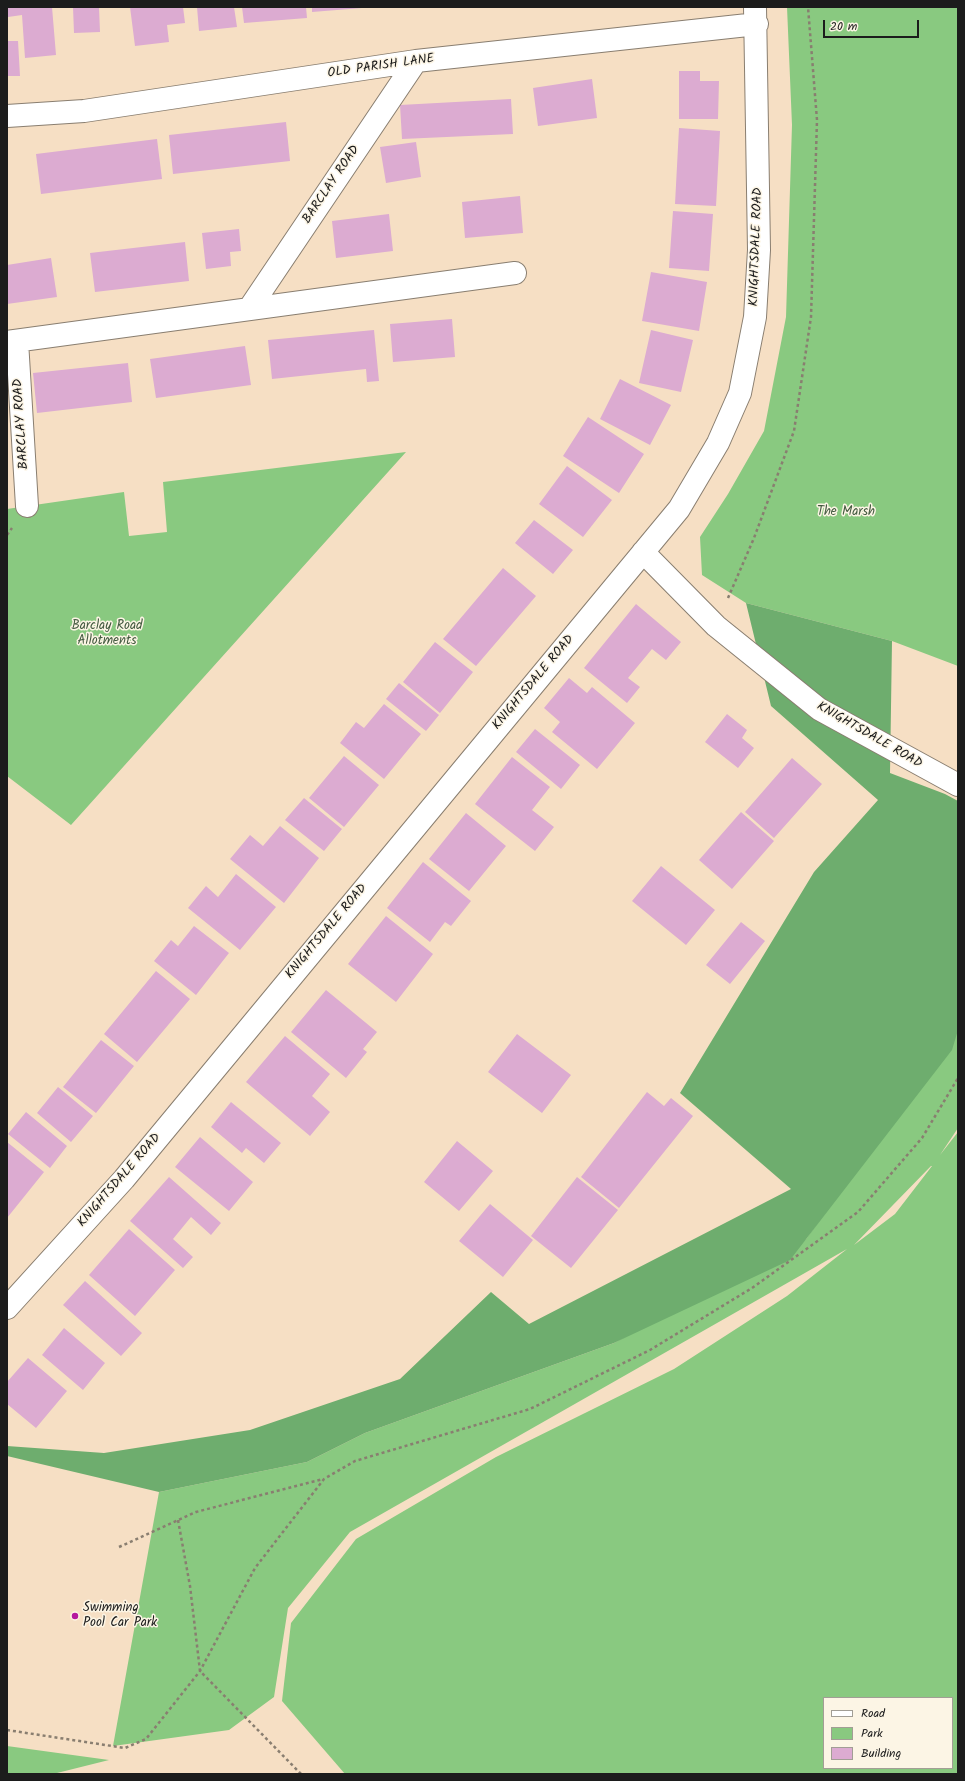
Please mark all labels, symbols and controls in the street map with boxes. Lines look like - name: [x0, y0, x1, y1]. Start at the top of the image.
- scale bar: [825, 12, 921, 38]
- text: 20 m: [830, 17, 857, 36]
- street label: OLD PARISH LANE: [327, 52, 435, 82]
- street label: BARCLAY ROAD: [300, 143, 364, 227]
- street label: KNIGHTSDALE ROAD: [747, 187, 767, 307]
- street label: BARCLAY ROAD: [11, 378, 33, 470]
- park label: The Marsh: [817, 505, 875, 521]
- park label: Barclay Road Allotments: [71, 619, 143, 650]
- street label: KNIGHTSDALE ROAD: [490, 632, 578, 734]
- street label: KNIGHTSDALE ROAD: [814, 699, 924, 773]
- street label: KNIGHTSDALE ROAD: [283, 881, 371, 983]
- street label: KNIGHTSDALE ROAD: [75, 1131, 165, 1231]
- place label: Swimming Pool Car Park: [83, 1601, 157, 1632]
- marker: Swimming Pool Car Park: [70, 1611, 80, 1621]
- legend: [823, 1697, 953, 1769]
- text: Road: [861, 1704, 885, 1723]
- text: Park: [861, 1724, 883, 1743]
- text: Building: [861, 1744, 901, 1763]

